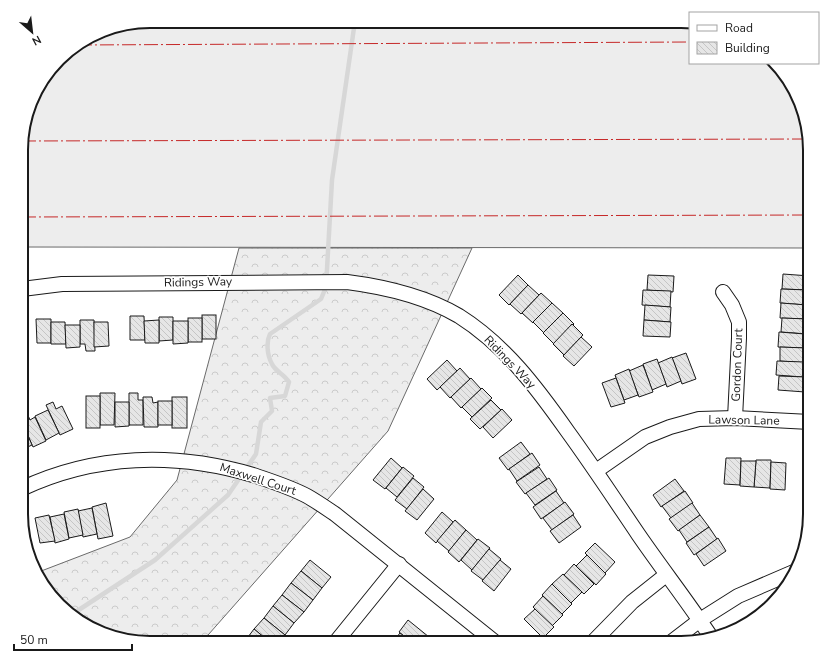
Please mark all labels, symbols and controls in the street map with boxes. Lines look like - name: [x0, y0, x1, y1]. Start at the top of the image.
- north arrow: [12, 12, 52, 52]
- legend: [689, 12, 819, 64]
- text: Road: [725, 20, 753, 36]
- text: N: [29, 32, 44, 49]
- text: Building: [725, 40, 770, 56]
- street label: Ridings Way: [164, 273, 233, 291]
- street label: Gordon Court: [728, 327, 746, 402]
- street label: Ridings Way: [481, 332, 540, 393]
- street label: Lawson Lane: [708, 411, 780, 429]
- street label: Maxwell Court: [218, 459, 299, 499]
- scale bar: [14, 626, 132, 652]
- text: 50 m: [20, 632, 48, 648]

